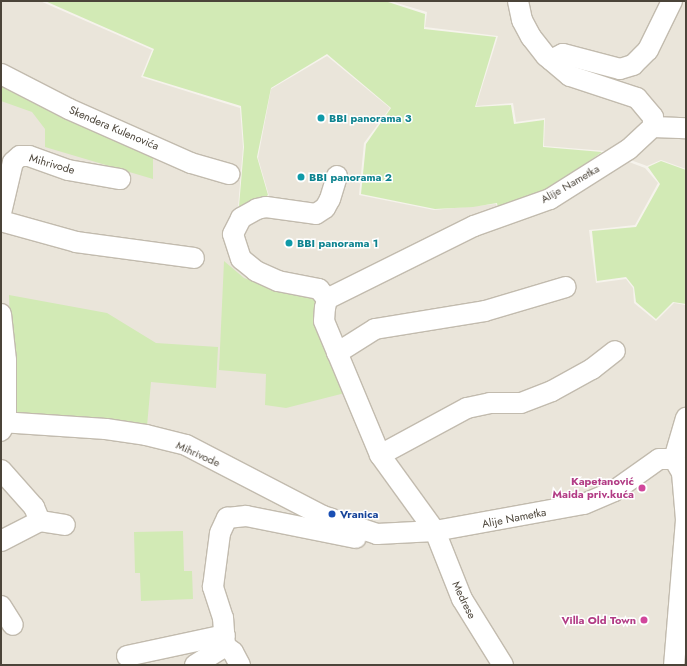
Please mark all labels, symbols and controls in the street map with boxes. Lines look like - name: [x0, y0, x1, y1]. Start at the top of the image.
- street label: Skendera Kulenovića: [67, 103, 161, 153]
- place label: BBI panorama 3: [329, 111, 411, 125]
- marker: BBI panorama 3: [316, 113, 326, 123]
- street label: Mihrivode: [28, 151, 76, 177]
- street label: Alije Nametka: [538, 162, 602, 206]
- place label: BBI panorama 2: [309, 170, 392, 184]
- marker: BBI panorama 2: [296, 172, 306, 182]
- place label: BBI panorama 1: [297, 236, 378, 250]
- marker: BBI panorama 1: [284, 238, 294, 248]
- street label: Mihrivode: [174, 438, 222, 470]
- place label: Kapetanović Maida priv.kuća: [552, 475, 634, 501]
- marker: Kapetanović Maida priv.kuća: [637, 483, 647, 493]
- street label: Alije Nametka: [481, 505, 547, 531]
- place label: Vranica: [340, 507, 378, 521]
- marker: Vranica: [327, 509, 337, 519]
- street label: Medrese: [449, 579, 479, 621]
- place label: Villa Old Town: [562, 613, 636, 627]
- marker: Villa Old Town: [639, 615, 649, 625]

